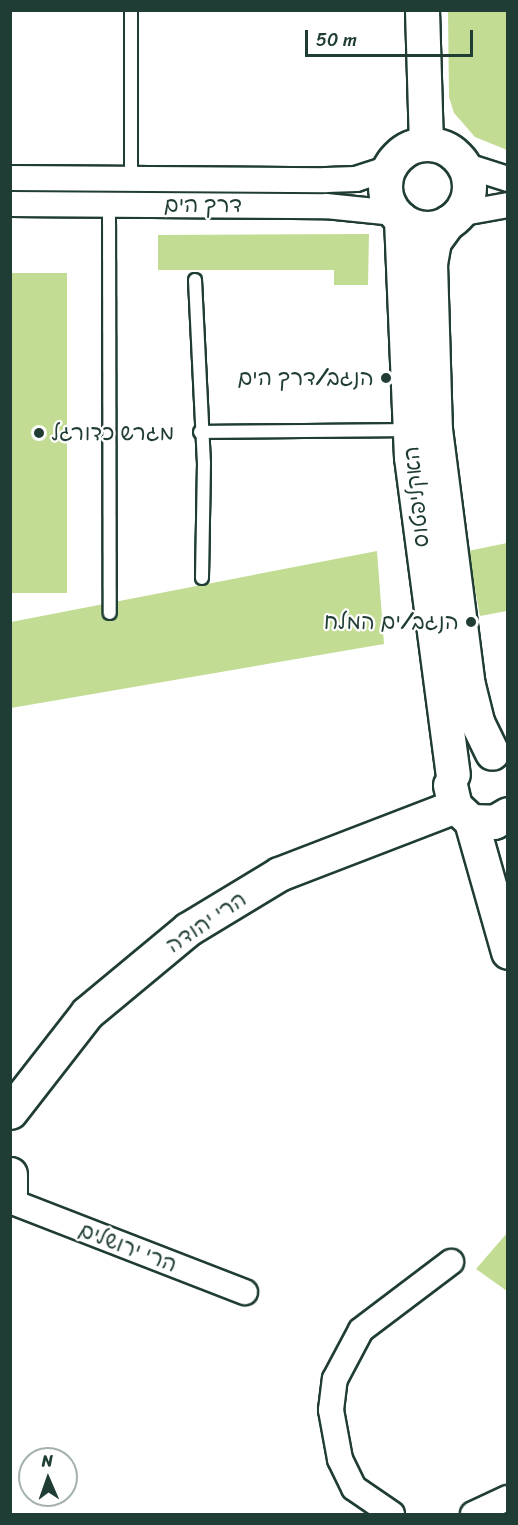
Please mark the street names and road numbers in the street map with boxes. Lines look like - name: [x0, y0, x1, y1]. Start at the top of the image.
- street label: דרך הים: [164, 192, 242, 218]
- street label: האקליפטוס: [398, 445, 434, 549]
- street label: הרי יהודה: [161, 886, 251, 958]
- street label: הרי ירושלים: [75, 1216, 181, 1278]

